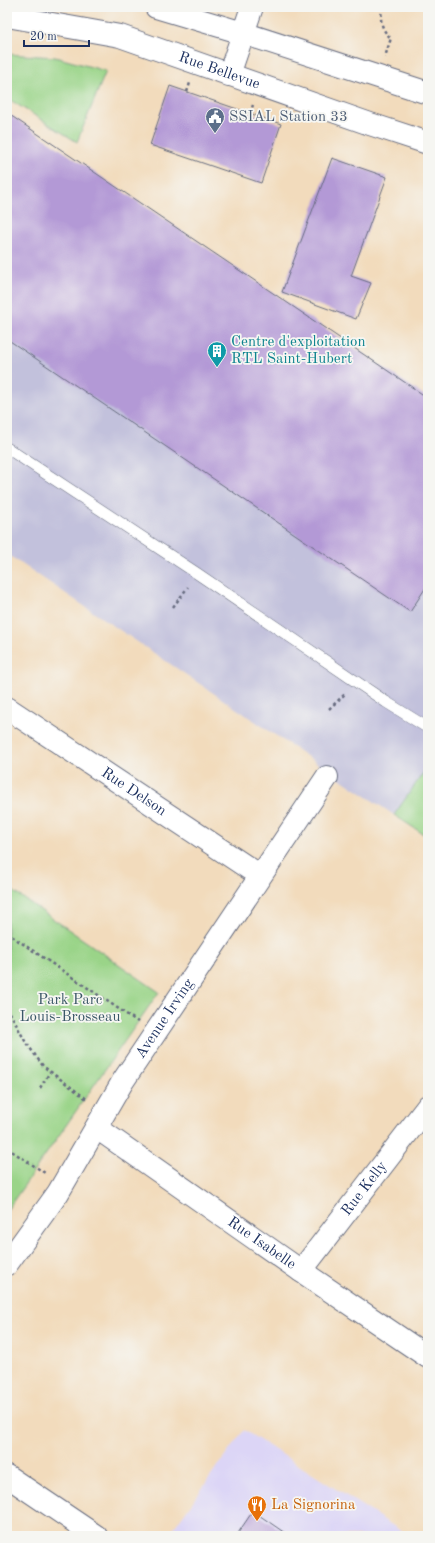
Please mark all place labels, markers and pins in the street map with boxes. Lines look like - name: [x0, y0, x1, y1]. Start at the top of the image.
- public building icon: SSIAL Station 33: [204, 106, 226, 134]
- place label: SSIAL Station 33: [229, 110, 348, 125]
- place label: Centre d'exploitation RTL Saint-Hubert: [231, 335, 366, 367]
- building icon: Centre d'exploitation RTL Saint-Hubert: [206, 340, 228, 368]
- restaurant icon: La Signorina: [246, 1494, 268, 1522]
- place label: La Signorina: [271, 1498, 356, 1513]

